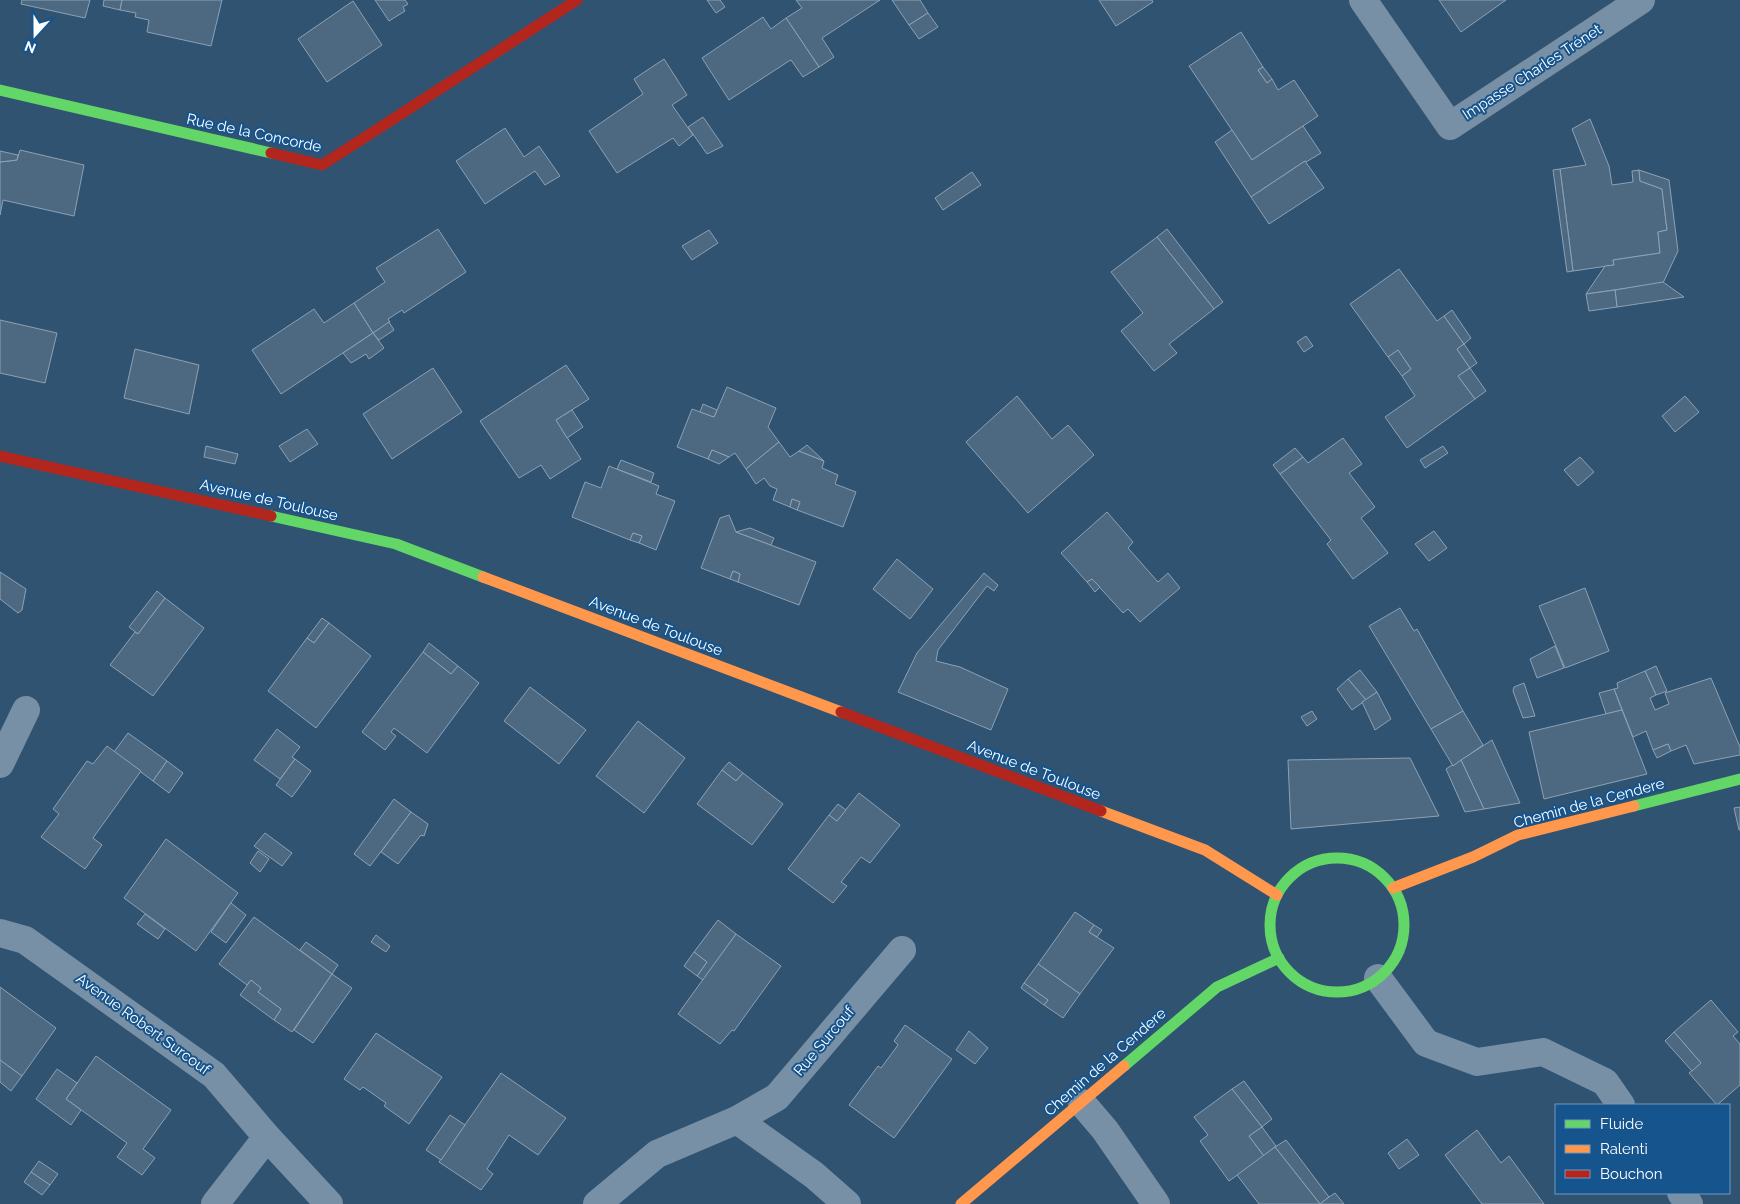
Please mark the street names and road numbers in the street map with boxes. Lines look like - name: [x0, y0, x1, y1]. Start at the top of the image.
- street label: Impasse Charles Trénet: [1459, 20, 1605, 124]
- street label: Rue de la Concorde: [185, 110, 323, 156]
- street label: Avenue de Toulouse: [198, 475, 340, 525]
- street label: Avenue de Toulouse: [587, 592, 725, 660]
- street label: Avenue de Toulouse: [965, 736, 1103, 804]
- street label: Chemin de la Cendere: [1512, 774, 1667, 832]
- street label: Avenue Robert Surcouf: [73, 969, 214, 1079]
- street label: Rue Surcouf: [790, 1002, 859, 1079]
- street label: Chemin de la Cendere: [1040, 1004, 1170, 1120]

